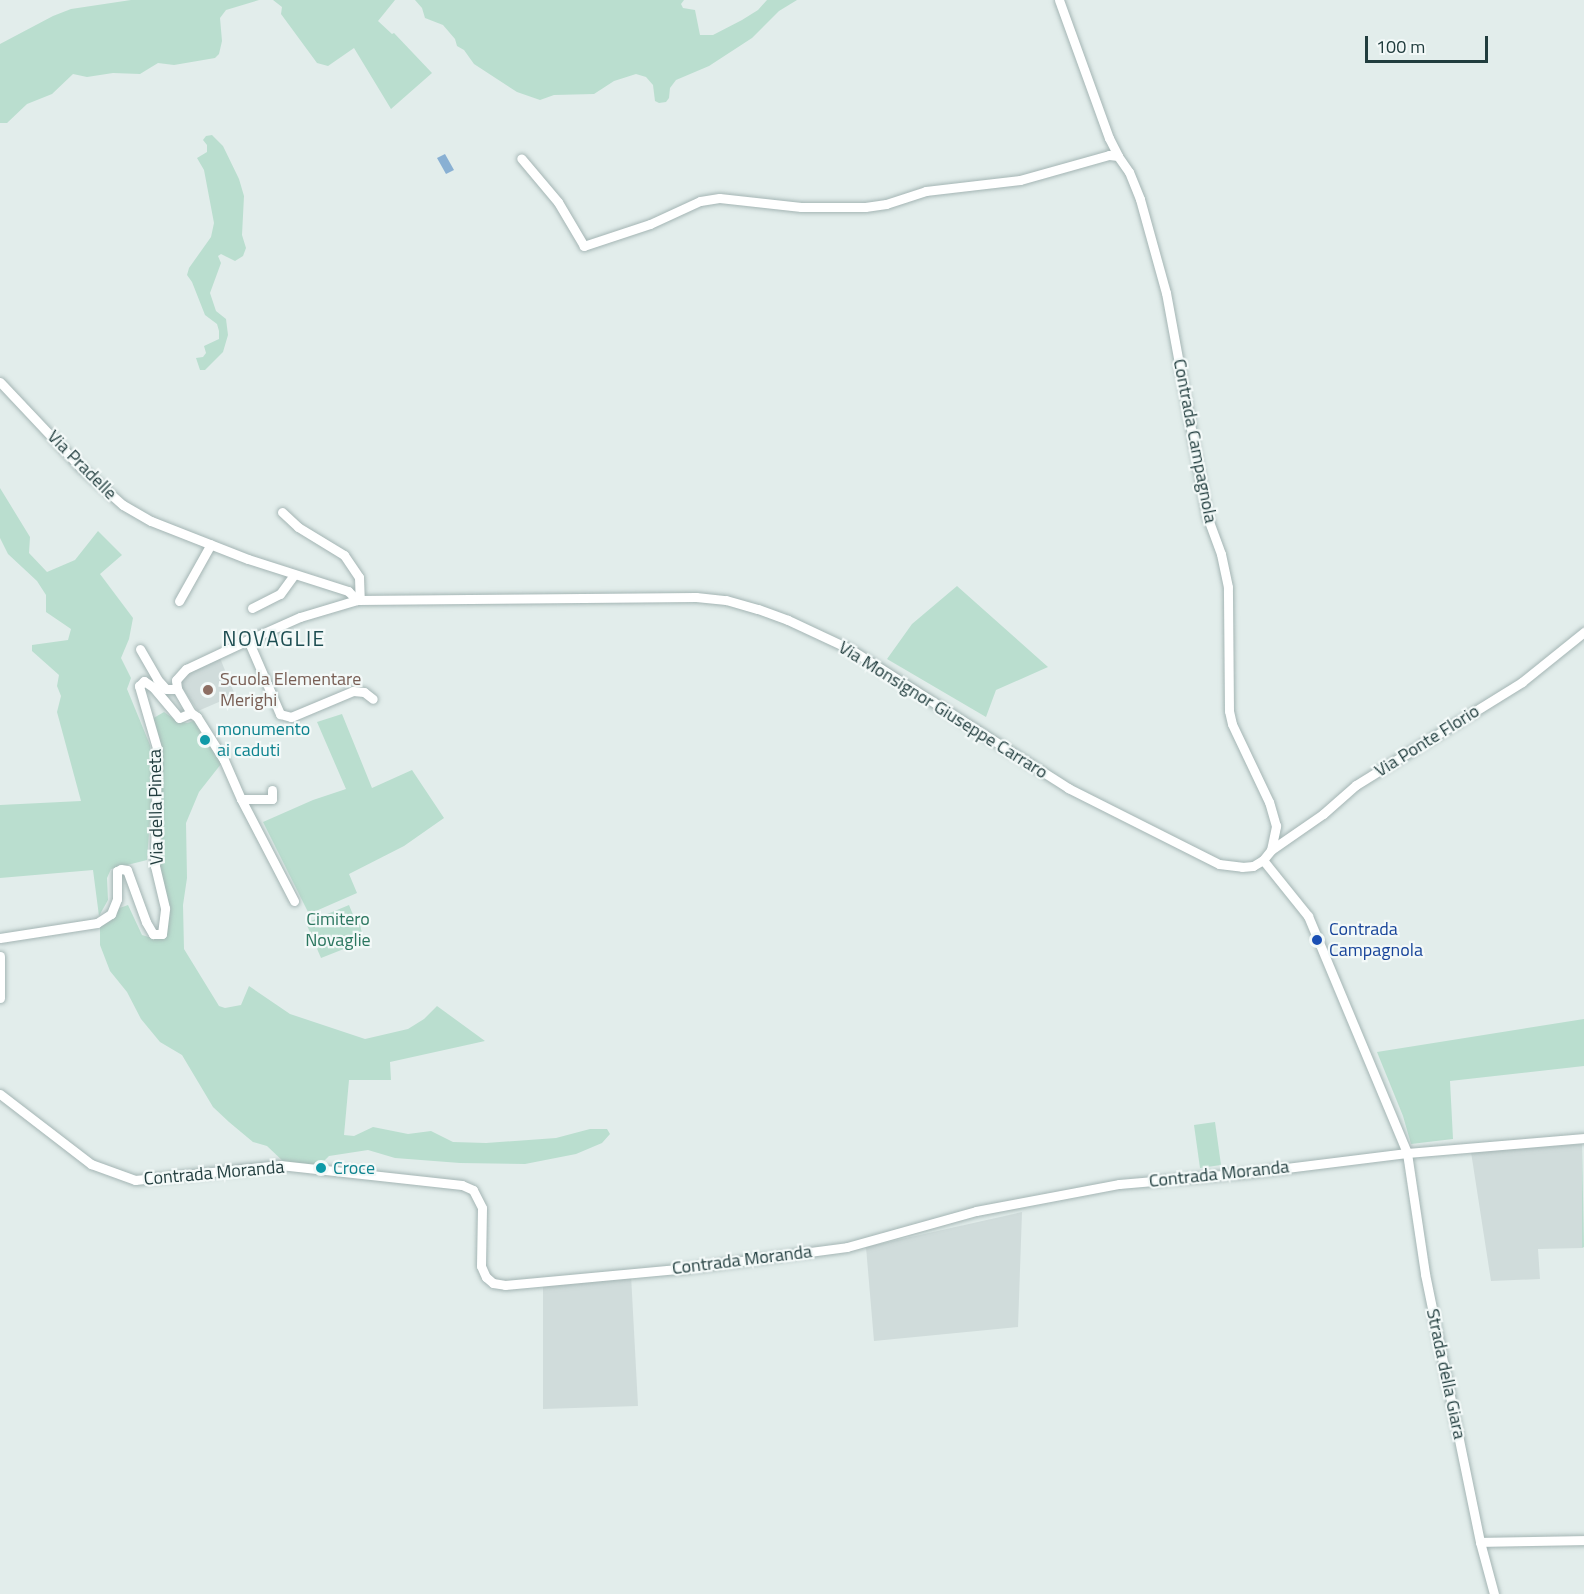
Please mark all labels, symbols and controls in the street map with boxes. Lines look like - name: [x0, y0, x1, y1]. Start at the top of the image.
- scale bar: [1368, 24, 1491, 62]
- text: 100 m: [1376, 33, 1425, 60]
- street label: Contrada Campagnola: [1168, 357, 1222, 525]
- street label: Via Pradelle: [43, 426, 121, 504]
- district label: NOVAGLIE: [222, 625, 326, 651]
- street label: Via Monsignor Giuseppe Carraro: [834, 637, 1052, 783]
- place label: Scuola Elementare Merighi: [220, 669, 361, 712]
- marker: Scuola Elementare Merighi: [201, 683, 215, 697]
- street label: Via Ponte Florio: [1371, 700, 1483, 782]
- place label: monumento ai caduti: [217, 719, 310, 762]
- marker: monumento ai caduti: [198, 733, 212, 747]
- street label: Via della Pineta: [144, 749, 168, 865]
- park label: Cimitero Novaglie: [305, 909, 371, 952]
- place label: Contrada Campagnola: [1329, 919, 1423, 962]
- marker: Contrada Campagnola: [1310, 933, 1324, 947]
- street label: Contrada Moranda: [143, 1156, 285, 1190]
- street label: Contrada Moranda: [1148, 1156, 1290, 1192]
- place label: Croce: [333, 1157, 375, 1179]
- marker: Croce: [314, 1161, 328, 1175]
- street label: Contrada Moranda: [671, 1241, 813, 1279]
- street label: Strada della Giara: [1422, 1307, 1470, 1441]

